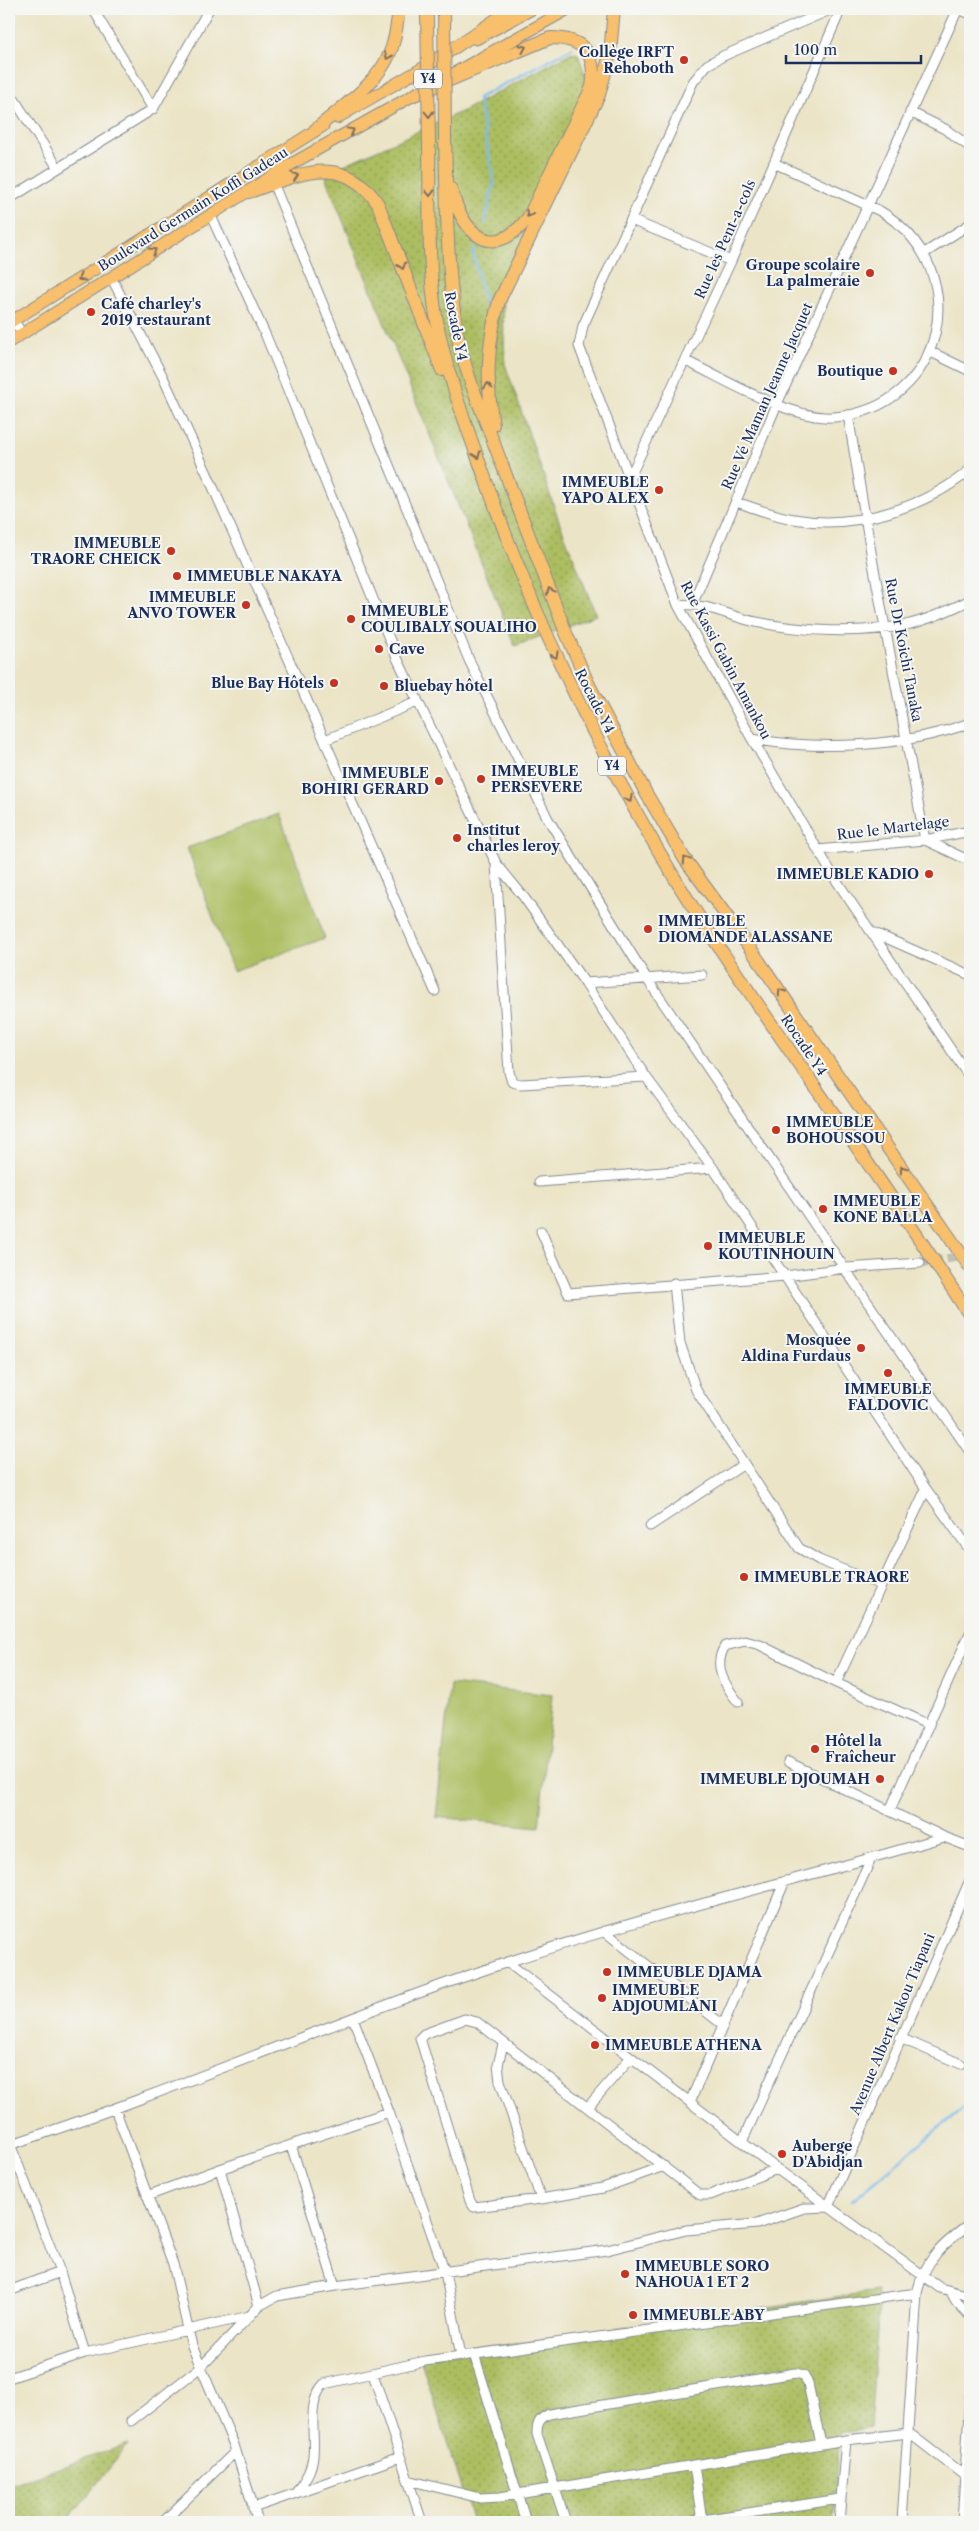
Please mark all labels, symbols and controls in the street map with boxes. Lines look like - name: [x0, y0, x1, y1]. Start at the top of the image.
- scale bar: [786, 32, 922, 64]
- text: 100 m: [794, 40, 837, 59]
- one-way arrow: [518, 43, 527, 54]
- place label: Collège IRFT Rehoboth: [579, 43, 674, 77]
- one-way arrow: [384, 51, 395, 60]
- marker: Collège IRFT Rehoboth: [678, 54, 690, 66]
- road number: Y4: [414, 70, 442, 88]
- one-way arrow: [424, 110, 434, 118]
- one-way arrow: [346, 127, 355, 137]
- street label: Boulevard Germain Koffi Gadeau: [95, 143, 292, 275]
- one-way arrow: [291, 172, 299, 182]
- street label: Rue les Pent-a-cols: [691, 176, 759, 302]
- one-way arrow: [425, 190, 435, 198]
- one-way arrow: [525, 209, 535, 218]
- one-way arrow: [147, 247, 156, 257]
- place label: Groupe scolaire La palmeraie: [746, 256, 860, 290]
- one-way arrow: [396, 261, 406, 270]
- marker: Groupe scolaire La palmeraie: [864, 267, 876, 279]
- one-way arrow: [77, 271, 86, 281]
- street label: Rocade Y4: [440, 290, 472, 362]
- place label: Café charley's 2019 restaurant: [101, 295, 211, 329]
- street label: Rue Vé Maman Jeanne Jacquet: [717, 300, 817, 492]
- marker: Café charley's 2019 restaurant: [85, 306, 97, 318]
- place label: Boutique: [817, 362, 883, 380]
- marker: Boutique: [887, 365, 899, 377]
- one-way arrow: [483, 382, 493, 390]
- one-way arrow: [471, 450, 481, 458]
- place label: IMMEUBLE YAPO ALEX: [561, 473, 649, 507]
- marker: IMMEUBLE YAPO ALEX: [653, 484, 665, 496]
- place label: IMMEUBLE TRAORE CHEICK: [30, 534, 162, 568]
- marker: IMMEUBLE TRAORE CHEICK: [165, 545, 177, 557]
- place label: IMMEUBLE NAKAYA: [187, 567, 343, 585]
- marker: IMMEUBLE NAKAYA: [171, 570, 183, 582]
- street label: Rue Dr Koichi Tanaka: [881, 577, 927, 724]
- street label: Rue Kassi Gabin Amankou: [677, 578, 776, 742]
- one-way arrow: [545, 587, 556, 596]
- place label: IMMEUBLE ANVO TOWER: [126, 588, 237, 622]
- marker: IMMEUBLE ANVO TOWER: [240, 599, 252, 611]
- place label: IMMEUBLE COULIBALY SOUALIHO: [361, 602, 537, 636]
- marker: IMMEUBLE COULIBALY SOUALIHO: [345, 613, 357, 625]
- place label: Cave: [389, 640, 425, 658]
- marker: Cave: [373, 643, 385, 655]
- one-way arrow: [549, 649, 559, 658]
- street label: Rocade Y4: [571, 666, 619, 736]
- place label: Blue Bay Hôtels: [211, 674, 324, 692]
- marker: Blue Bay Hôtels: [328, 677, 340, 689]
- place label: Bluebay hôtel: [394, 677, 493, 695]
- marker: Bluebay hôtel: [378, 680, 390, 692]
- road number: Y4: [598, 756, 626, 776]
- place label: IMMEUBLE PERSEVERE: [491, 762, 582, 796]
- place label: IMMEUBLE BOHIRI GERARD: [301, 764, 429, 798]
- marker: IMMEUBLE PERSEVERE: [475, 773, 487, 785]
- marker: IMMEUBLE BOHIRI GERARD: [433, 775, 445, 787]
- one-way arrow: [623, 794, 633, 803]
- street label: Rue le Martelage: [836, 812, 950, 844]
- place label: Institut charles leroy: [467, 821, 560, 855]
- marker: Institut charles leroy: [451, 832, 463, 844]
- one-way arrow: [683, 857, 692, 866]
- place label: IMMEUBLE KADIO: [776, 865, 919, 883]
- marker: IMMEUBLE KADIO: [923, 868, 935, 880]
- place label: IMMEUBLE DIOMANDE ALASSANE: [658, 912, 833, 946]
- marker: IMMEUBLE DIOMANDE ALASSANE: [642, 923, 654, 935]
- one-way arrow: [778, 988, 787, 998]
- street label: Rocade Y4: [777, 1011, 831, 1079]
- place label: IMMEUBLE BOHOUSSOU: [786, 1113, 886, 1147]
- marker: IMMEUBLE BOHOUSSOU: [770, 1124, 782, 1136]
- one-way arrow: [900, 1165, 909, 1175]
- place label: IMMEUBLE KONE BALLA: [833, 1192, 934, 1226]
- marker: IMMEUBLE KONE BALLA: [817, 1203, 829, 1215]
- place label: IMMEUBLE KOUTINHOUIN: [718, 1229, 835, 1263]
- marker: IMMEUBLE KOUTINHOUIN: [702, 1240, 714, 1252]
- place label: Mosquée Aldina Furdaus: [740, 1331, 851, 1365]
- marker: Mosquée Aldina Furdaus: [855, 1342, 867, 1354]
- marker: IMMEUBLE FALDOVIC: [882, 1367, 894, 1379]
- place label: IMMEUBLE FALDOVIC: [844, 1380, 932, 1414]
- place label: IMMEUBLE TRAORE: [754, 1568, 909, 1586]
- marker: IMMEUBLE TRAORE: [738, 1571, 750, 1583]
- place label: Hôtel la Fraîcheur: [825, 1732, 896, 1766]
- marker: Hôtel la Fraîcheur: [809, 1743, 821, 1755]
- place label: IMMEUBLE DJOUMAH: [700, 1770, 870, 1788]
- marker: IMMEUBLE DJOUMAH: [874, 1773, 886, 1785]
- street label: Avenue Albert Kakou Tiapani: [845, 1930, 939, 2119]
- place label: IMMEUBLE DJAMA: [617, 1963, 763, 1981]
- marker: IMMEUBLE DJAMA: [601, 1966, 613, 1978]
- place label: IMMEUBLE ADJOUMLANI: [611, 1981, 717, 2015]
- marker: IMMEUBLE ADJOUMLANI: [596, 1992, 608, 2004]
- place label: IMMEUBLE ATHENA: [605, 2036, 763, 2054]
- marker: IMMEUBLE ATHENA: [589, 2039, 601, 2051]
- place label: Auberge D'Abidjan: [791, 2137, 863, 2171]
- marker: Auberge D'Abidjan: [776, 2148, 788, 2160]
- place label: IMMEUBLE SORO NAHOUA 1 ET 2: [635, 2257, 769, 2291]
- marker: IMMEUBLE SORO NAHOUA 1 ET 2: [619, 2268, 631, 2280]
- place label: IMMEUBLE ABY: [643, 2306, 765, 2324]
- marker: IMMEUBLE ABY: [627, 2309, 639, 2321]

